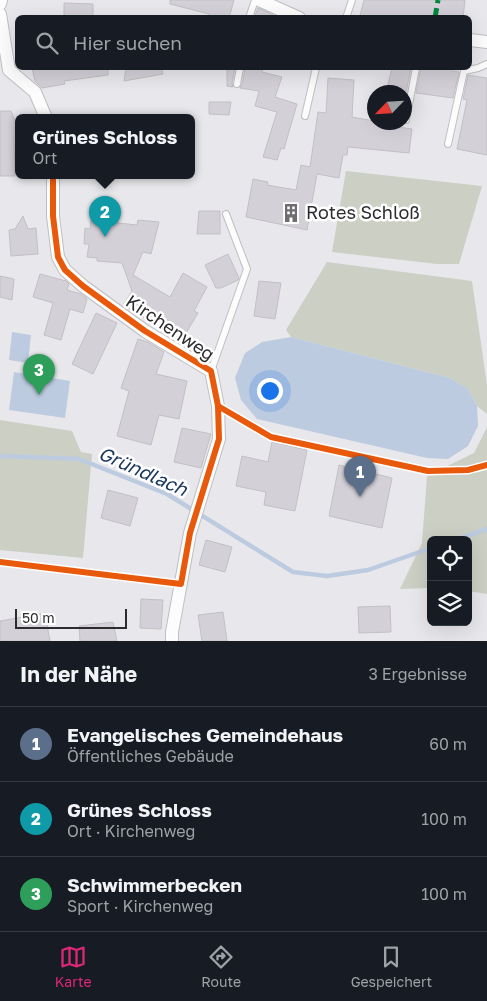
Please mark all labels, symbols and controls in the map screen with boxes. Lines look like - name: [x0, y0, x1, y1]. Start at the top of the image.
- search box: [15, 15, 472, 70]
- icon: search: [33, 29, 61, 57]
- text: Hier suchen: [73, 31, 182, 54]
- north arrow: [367, 85, 412, 130]
- popup: [15, 114, 195, 179]
- text: Grünes Schloss: [33, 125, 177, 148]
- text: Ort: [33, 148, 57, 168]
- pin: 2: [89, 196, 121, 237]
- place label: Rotes Schloß: [306, 201, 420, 223]
- building icon: Rotes Schloß: [280, 202, 302, 224]
- street label: Kirchenweg: [122, 289, 219, 365]
- pin: 3: [23, 354, 55, 395]
- your location: [257, 378, 283, 404]
- water label: Gründlach: [95, 441, 192, 501]
- pin: 1: [344, 456, 376, 497]
- map controls: [427, 536, 472, 626]
- button: locate: [427, 536, 472, 581]
- button: layers: [427, 581, 472, 626]
- scale bar: [15, 606, 128, 629]
- text: 50 m: [22, 609, 55, 626]
- text: In der Nähe: [20, 661, 137, 687]
- text: 3 Ergebnisse: [368, 664, 467, 684]
- text: Evangelisches Gemeindehaus: [67, 723, 343, 746]
- text: 1: [32, 734, 40, 754]
- text: 60 m: [429, 734, 467, 754]
- text: Öffentliches Gebäude: [67, 746, 234, 766]
- text: Grünes Schloss: [67, 798, 212, 821]
- text: 2: [31, 809, 41, 829]
- text: 100 m: [421, 809, 467, 829]
- text: Ort · Kirchenweg: [67, 821, 195, 841]
- text: Schwimmerbecken: [67, 873, 242, 896]
- text: 3: [31, 884, 41, 904]
- text: 100 m: [421, 884, 467, 904]
- text: Sport · Kirchenweg: [67, 896, 213, 916]
- tab: Karte: [55, 943, 92, 990]
- tab: Route: [201, 943, 241, 990]
- tab: Gespeichert: [351, 943, 432, 990]

